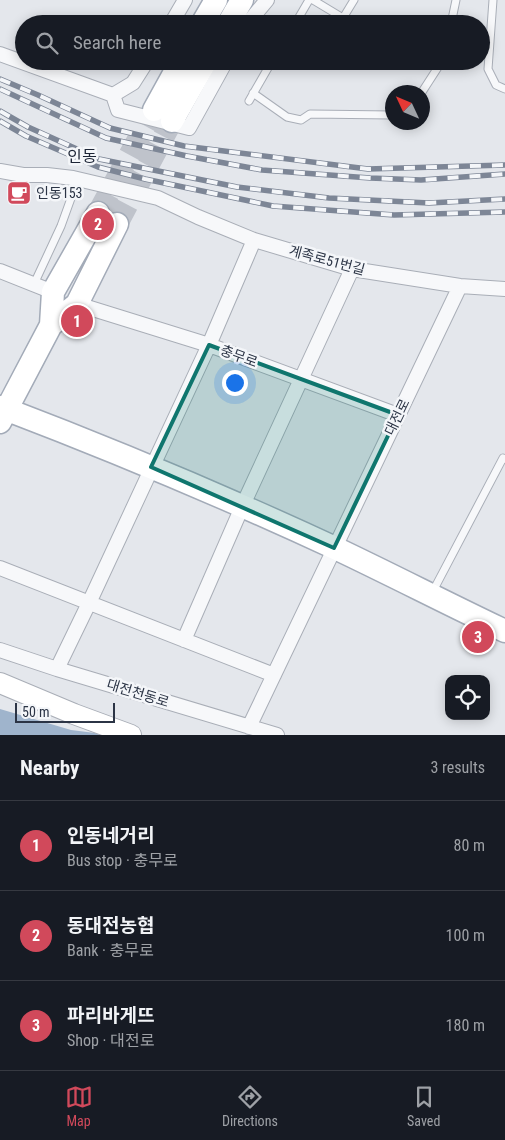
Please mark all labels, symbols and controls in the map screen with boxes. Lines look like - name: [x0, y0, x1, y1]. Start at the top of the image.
- search box: [15, 15, 490, 70]
- icon: search: [33, 29, 61, 57]
- text: Search here: [73, 31, 161, 54]
- north arrow: [385, 85, 430, 130]
- district label: 인동: [67, 147, 97, 166]
- cafe icon: 인동153: [6, 180, 32, 206]
- place label: 인동153: [36, 185, 83, 201]
- pin: 2: [82, 205, 114, 243]
- street label: 계족로51번길: [287, 242, 367, 278]
- pin: 1: [61, 302, 93, 340]
- street label: 충무로: [218, 342, 260, 370]
- your location: [222, 370, 248, 396]
- street label: 대전로: [381, 396, 413, 438]
- pin: 3: [462, 618, 494, 656]
- map controls: [445, 675, 490, 720]
- button: locate: [445, 675, 490, 720]
- street label: 대전천동로: [105, 676, 171, 710]
- scale bar: [15, 700, 115, 723]
- text: 50 m: [22, 704, 50, 720]
- text: Nearby: [20, 756, 79, 780]
- text: 3 results: [430, 758, 485, 777]
- text: 인동네거리: [67, 824, 154, 847]
- text: 1: [32, 836, 40, 855]
- text: 80 m: [453, 836, 485, 855]
- text: Bus stop · 충무로: [67, 851, 178, 870]
- text: 동대전농협: [67, 914, 154, 937]
- text: 2: [32, 926, 40, 945]
- text: 100 m: [446, 926, 485, 945]
- text: Bank · 충무로: [67, 941, 154, 960]
- text: 파리바게뜨: [67, 1004, 154, 1027]
- text: 3: [32, 1016, 40, 1035]
- text: 180 m: [446, 1016, 485, 1035]
- text: Shop · 대전로: [67, 1031, 154, 1050]
- tab: Map: [65, 1083, 93, 1129]
- tab: Directions: [222, 1083, 278, 1129]
- tab: Saved: [407, 1083, 440, 1129]

